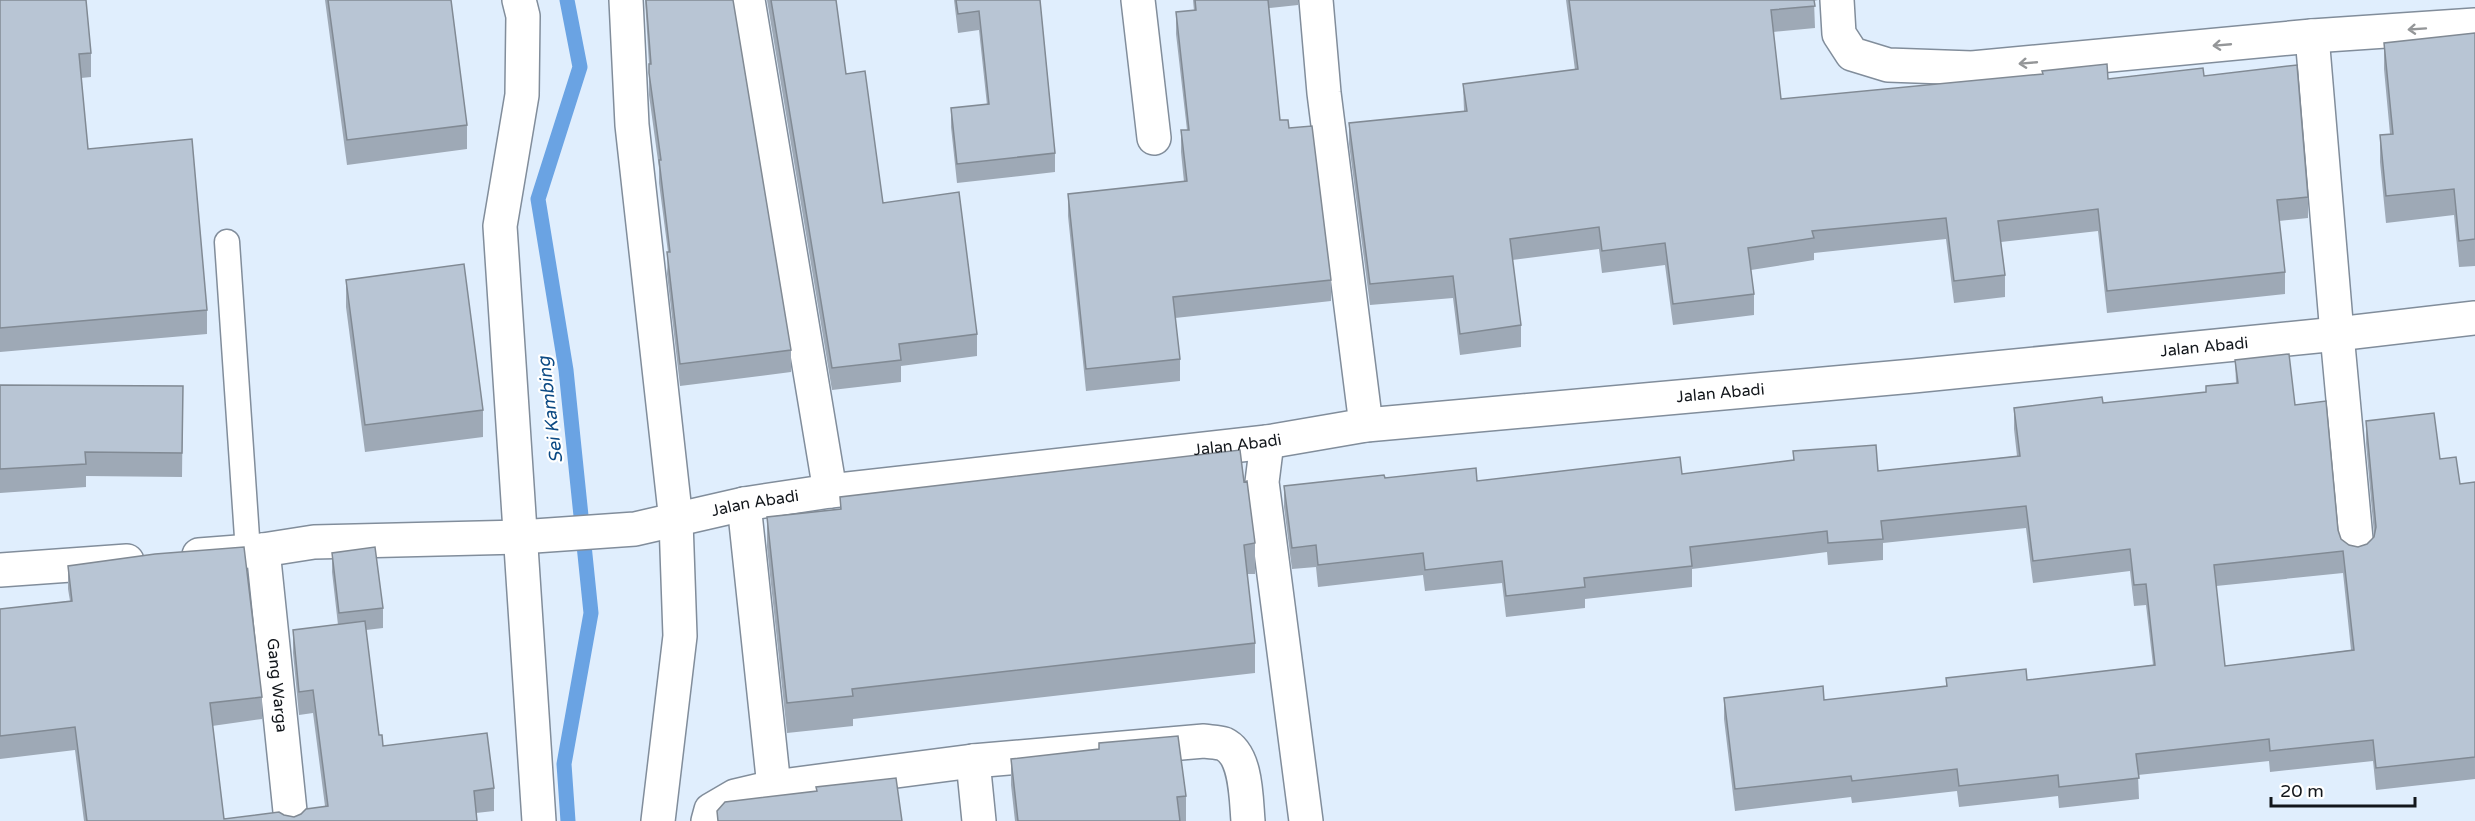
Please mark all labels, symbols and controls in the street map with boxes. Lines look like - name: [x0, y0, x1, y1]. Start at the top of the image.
- one-way arrow: [2407, 24, 2427, 35]
- one-way arrow: [2213, 40, 2233, 51]
- one-way arrow: [2019, 58, 2039, 69]
- street label: Jalan Abadi: [2159, 333, 2249, 361]
- water label: Sei Kambing: [532, 354, 567, 465]
- street label: Jalan Abadi: [1676, 379, 1765, 407]
- street label: Jalan Abadi: [1192, 430, 1283, 460]
- street label: Jalan Abadi: [709, 486, 800, 521]
- street label: Gang Warga: [262, 637, 292, 733]
- scale bar: [2271, 770, 2415, 808]
- text: 20 m: [2280, 780, 2324, 802]

